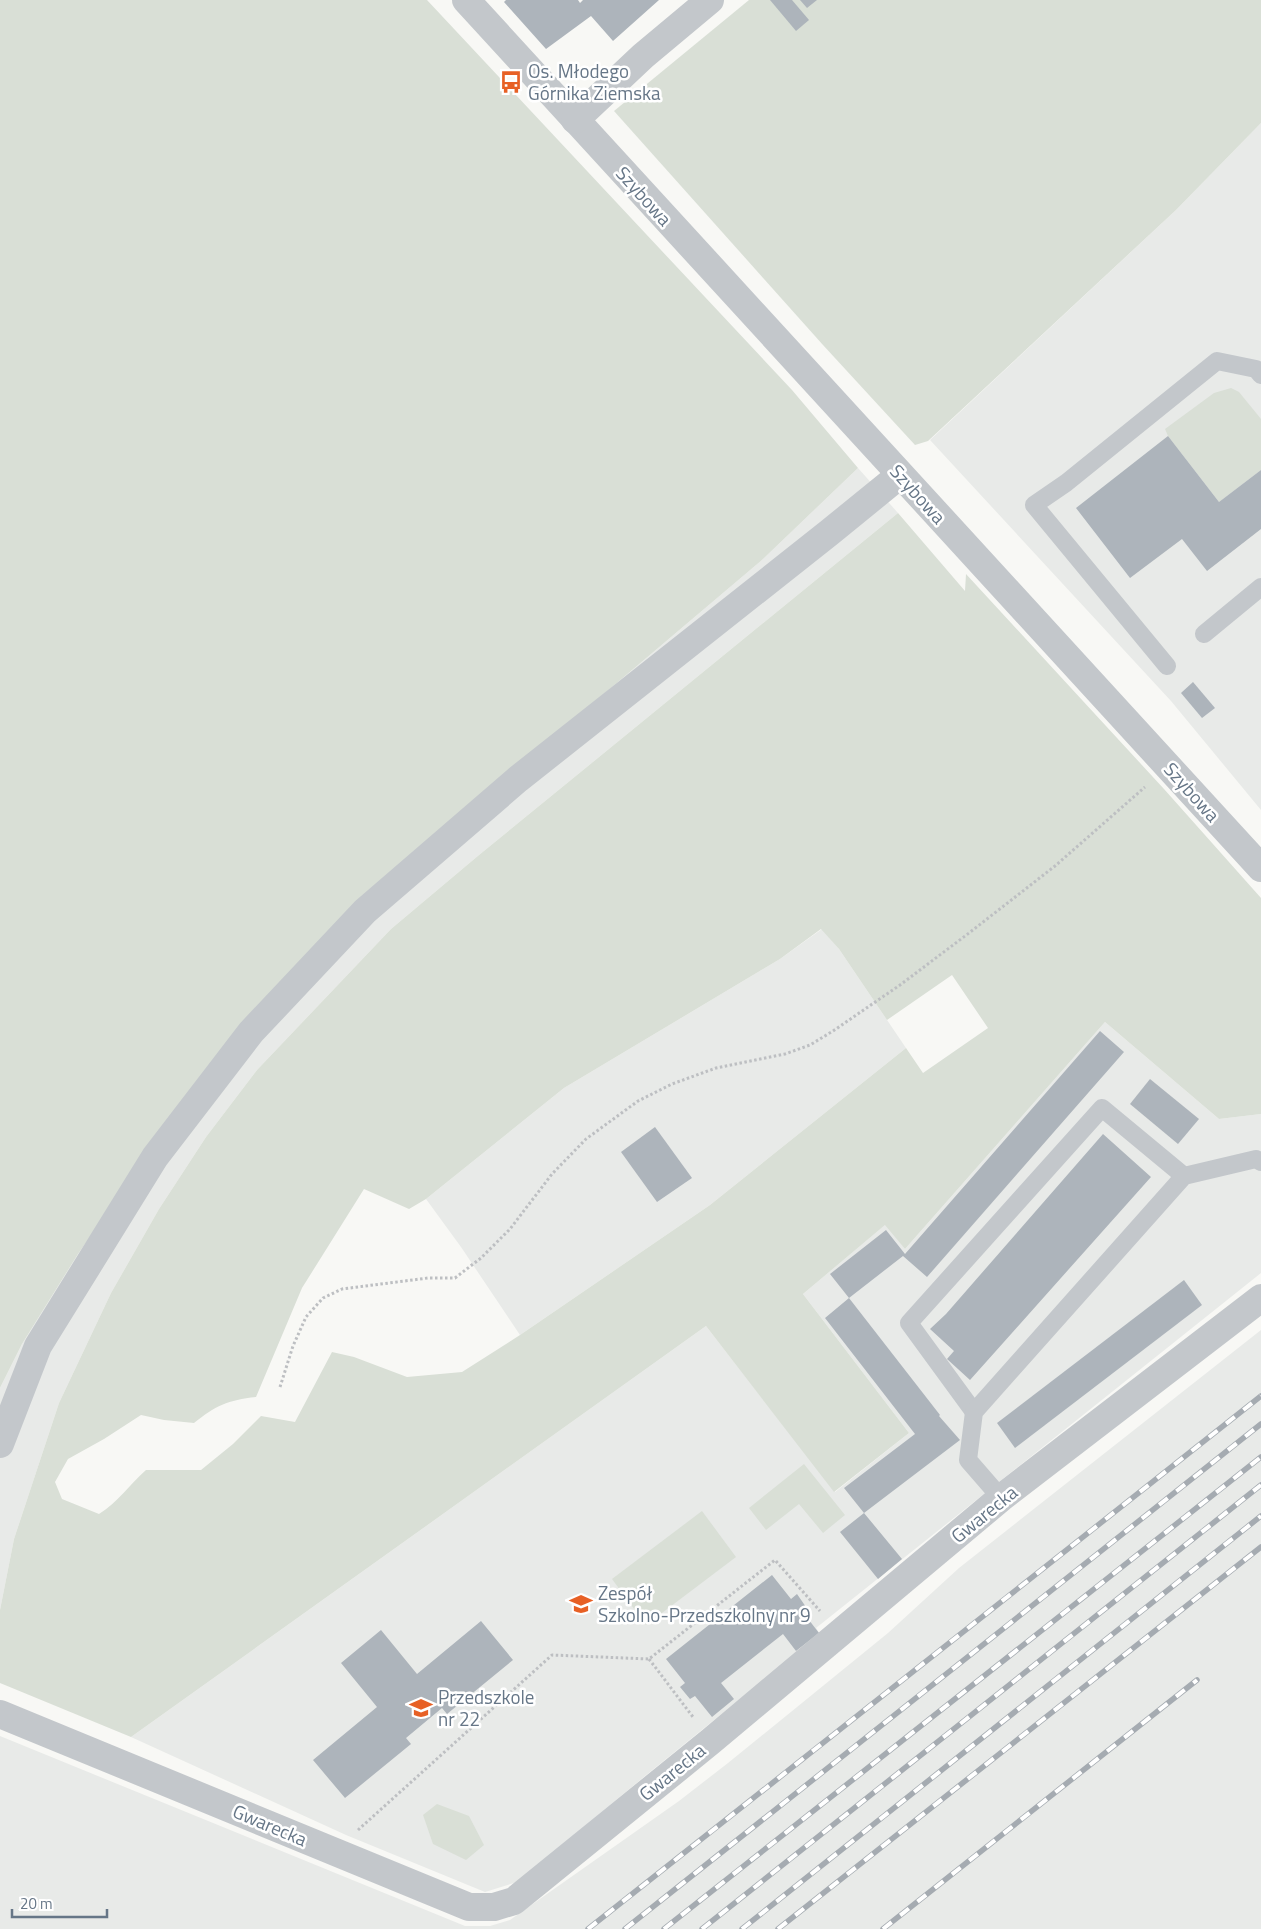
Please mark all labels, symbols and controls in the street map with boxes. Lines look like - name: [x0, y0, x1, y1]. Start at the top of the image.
- place label: Os. Młodego Górnika Ziemska: [528, 56, 661, 107]
- bus stop icon: Os. Młodego Górnika Ziemska: [498, 69, 524, 95]
- street label: Szybowa: [610, 159, 680, 232]
- street label: Szybowa: [884, 457, 954, 530]
- street label: Szybowa: [1158, 755, 1228, 828]
- street label: Gwarecka: [944, 1477, 1024, 1550]
- place label: Zespół Szkolno-Przedszkolny nr 9: [598, 1578, 811, 1629]
- school or university icon: Zespół Szkolno-Przedszkolny nr 9: [568, 1591, 594, 1617]
- place label: Przedszkole nr 22: [438, 1682, 534, 1733]
- school or university icon: Przedszkole nr 22: [408, 1695, 434, 1721]
- street label: Gwarecka: [632, 1735, 712, 1808]
- street label: Gwarecka: [228, 1796, 312, 1853]
- scale bar: [12, 1886, 108, 1918]
- text: 20 m: [20, 1892, 53, 1915]

